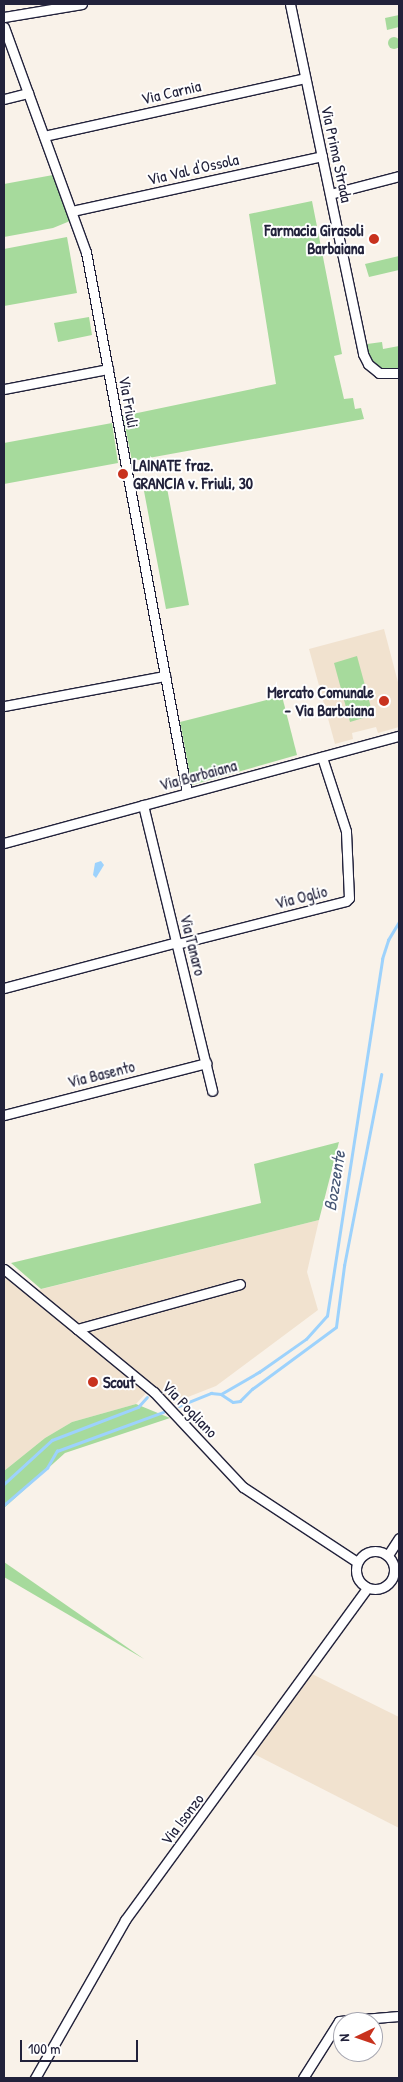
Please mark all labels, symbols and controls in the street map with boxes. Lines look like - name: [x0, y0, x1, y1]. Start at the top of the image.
- street label: Via Carnia: [139, 76, 203, 108]
- street label: Via Prima Strada: [317, 104, 357, 204]
- street label: Via Val d'Ossola: [146, 149, 240, 189]
- place label: Farmacia Girasoli Barbaiana: [265, 220, 364, 258]
- marker: Farmacia Girasoli Barbaiana: [368, 233, 380, 245]
- street label: Via Friuli: [115, 374, 143, 430]
- place label: LAINATE fraz. GRANCIA v. Friuli, 30: [133, 455, 253, 493]
- marker: LAINATE fraz. GRANCIA v. Friuli, 30: [117, 468, 129, 480]
- place label: Mercato Comunale - Via Barbaiana: [267, 682, 374, 720]
- marker: Mercato Comunale - Via Barbaiana: [378, 695, 390, 707]
- street label: Via Barbaiana: [157, 755, 239, 795]
- street label: Via Oglio: [273, 881, 329, 913]
- street label: Via Tanaro: [176, 912, 210, 978]
- street label: Via Basento: [65, 1056, 137, 1092]
- water label: Bozzente: [320, 1149, 350, 1213]
- place label: Scout: [103, 1372, 135, 1392]
- marker: Scout: [87, 1376, 99, 1388]
- street label: Via Pogliano: [158, 1377, 222, 1441]
- street label: Via Isonzo: [156, 1789, 208, 1849]
- north arrow: [333, 2012, 383, 2062]
- scale bar: [22, 2030, 140, 2062]
- text: N: [334, 2034, 353, 2042]
- text: 100 m: [28, 2038, 61, 2059]

